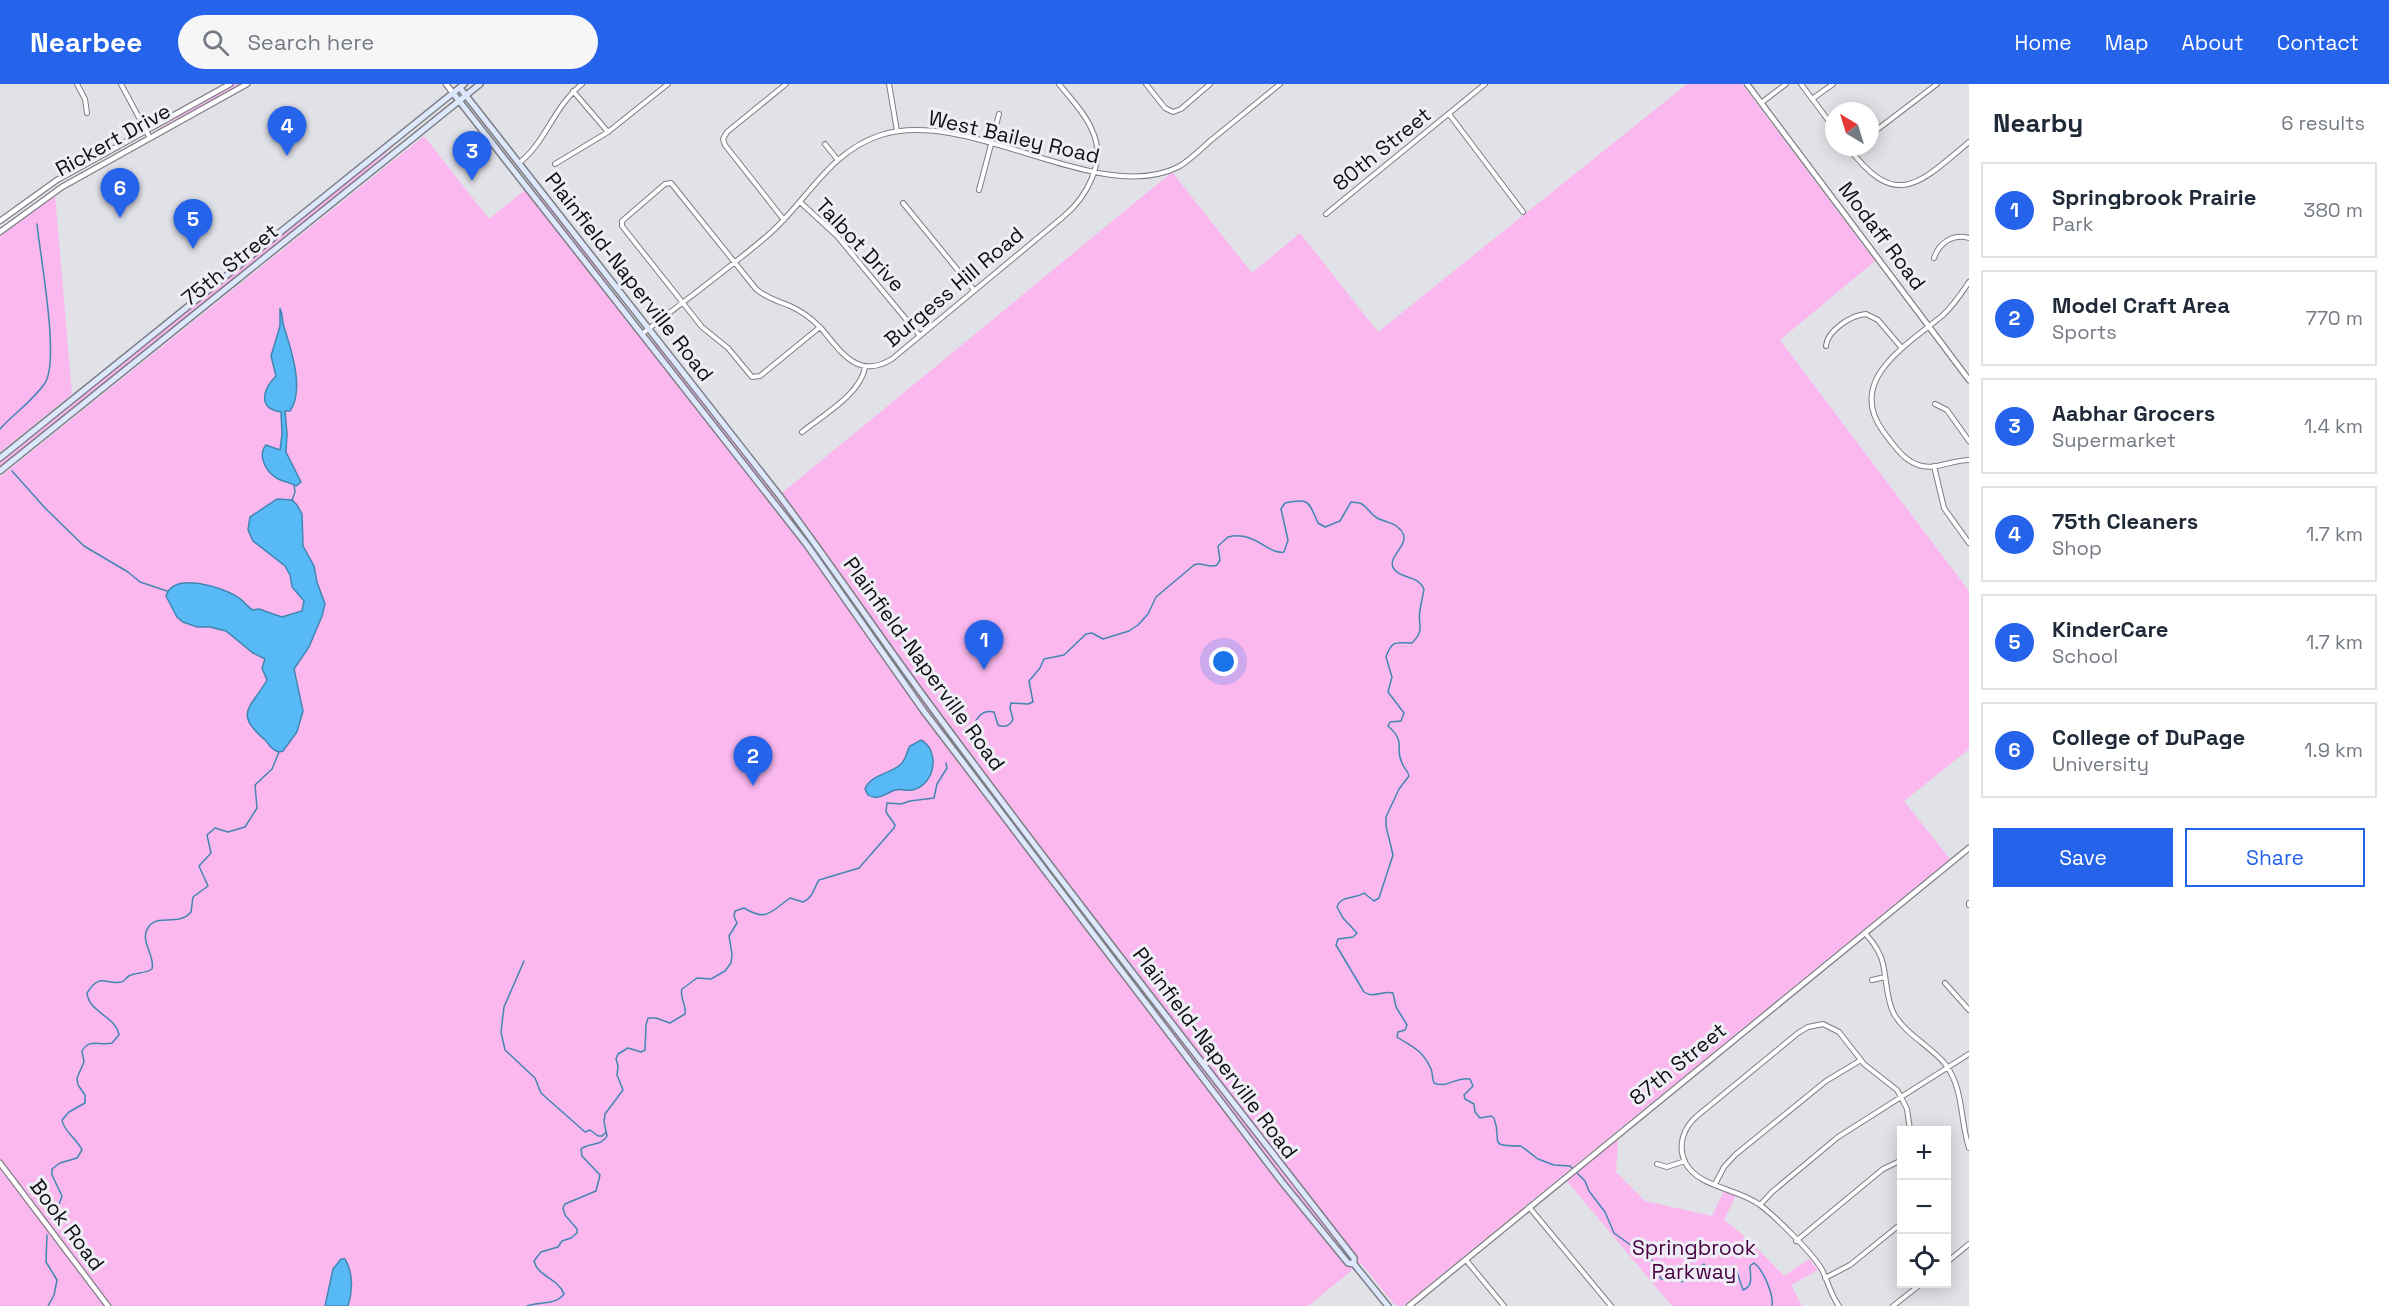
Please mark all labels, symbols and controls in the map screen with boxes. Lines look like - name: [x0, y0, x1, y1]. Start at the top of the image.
- search box: [178, 15, 598, 69]
- text: Nearbee: [30, 24, 142, 60]
- icon: search: [199, 26, 232, 59]
- text: Search here: [247, 28, 374, 56]
- text: Home: [2014, 29, 2072, 56]
- text: Map: [2105, 29, 2149, 56]
- text: About: [2182, 29, 2244, 56]
- text: Contact: [2277, 29, 2359, 56]
- street label: Rickert Drive: [50, 97, 175, 182]
- street label: 80th Street: [1327, 101, 1436, 196]
- north arrow: [1825, 102, 1879, 156]
- street label: West Bailey Road: [926, 104, 1102, 169]
- pin: 4: [268, 106, 306, 156]
- text: Nearby: [1993, 106, 2083, 140]
- text: 6 results: [2281, 110, 2365, 136]
- pin: 3: [452, 132, 492, 181]
- street label: Plainfield-Naperville Road: [539, 167, 720, 387]
- pin: 6: [100, 168, 140, 218]
- street label: Modaff Road: [1833, 176, 1932, 295]
- text: Springbrook Prairie: [2052, 183, 2256, 211]
- street label: Talbot Drive: [810, 192, 911, 297]
- text: 1: [2010, 197, 2019, 223]
- text: 380 m: [2303, 197, 2363, 223]
- pin: 5: [174, 200, 212, 249]
- text: Park: [2052, 211, 2094, 237]
- street label: 75th Street: [177, 219, 283, 311]
- street label: Burgess Hill Road: [878, 220, 1029, 353]
- text: Model Craft Area: [2052, 291, 2230, 319]
- text: 2: [2009, 305, 2020, 331]
- text: 770 m: [2305, 305, 2363, 331]
- text: Sports: [2052, 319, 2117, 345]
- text: Aabhar Grocers: [2052, 399, 2215, 427]
- text: 3: [2008, 413, 2021, 439]
- text: 1.4 km: [2304, 413, 2363, 439]
- text: Supermarket: [2052, 427, 2176, 453]
- text: 75th Cleaners: [2052, 507, 2198, 535]
- text: 4: [2008, 521, 2021, 547]
- text: 1.7 km: [2306, 521, 2363, 547]
- text: Shop: [2052, 535, 2102, 561]
- street label: Plainfield-Naperville Road: [838, 551, 1011, 776]
- text: KinderCare: [2052, 615, 2169, 643]
- pin: 1: [964, 620, 1004, 670]
- text: 5: [2009, 629, 2021, 655]
- text: 1.7 km: [2306, 629, 2363, 655]
- text: School: [2052, 643, 2118, 669]
- your location: [1209, 647, 1238, 676]
- text: College of DuPage: [2052, 723, 2245, 751]
- pin: 2: [734, 736, 772, 786]
- text: 6: [2008, 737, 2021, 763]
- text: 1.9 km: [2304, 737, 2363, 763]
- text: University: [2052, 751, 2149, 777]
- button: Save: [1993, 828, 2173, 887]
- button: Share: [2185, 828, 2365, 887]
- street label: Plainfield-Naperville Road: [1127, 941, 1304, 1164]
- street label: 87th Street: [1624, 1016, 1732, 1111]
- map controls: [1897, 1126, 1951, 1288]
- button: +: [1897, 1126, 1951, 1180]
- street label: Book Road: [24, 1173, 111, 1276]
- button: −: [1897, 1180, 1951, 1234]
- park label: Springbrook Parkway: [1632, 1234, 1756, 1285]
- button: locate: [1897, 1234, 1951, 1288]

